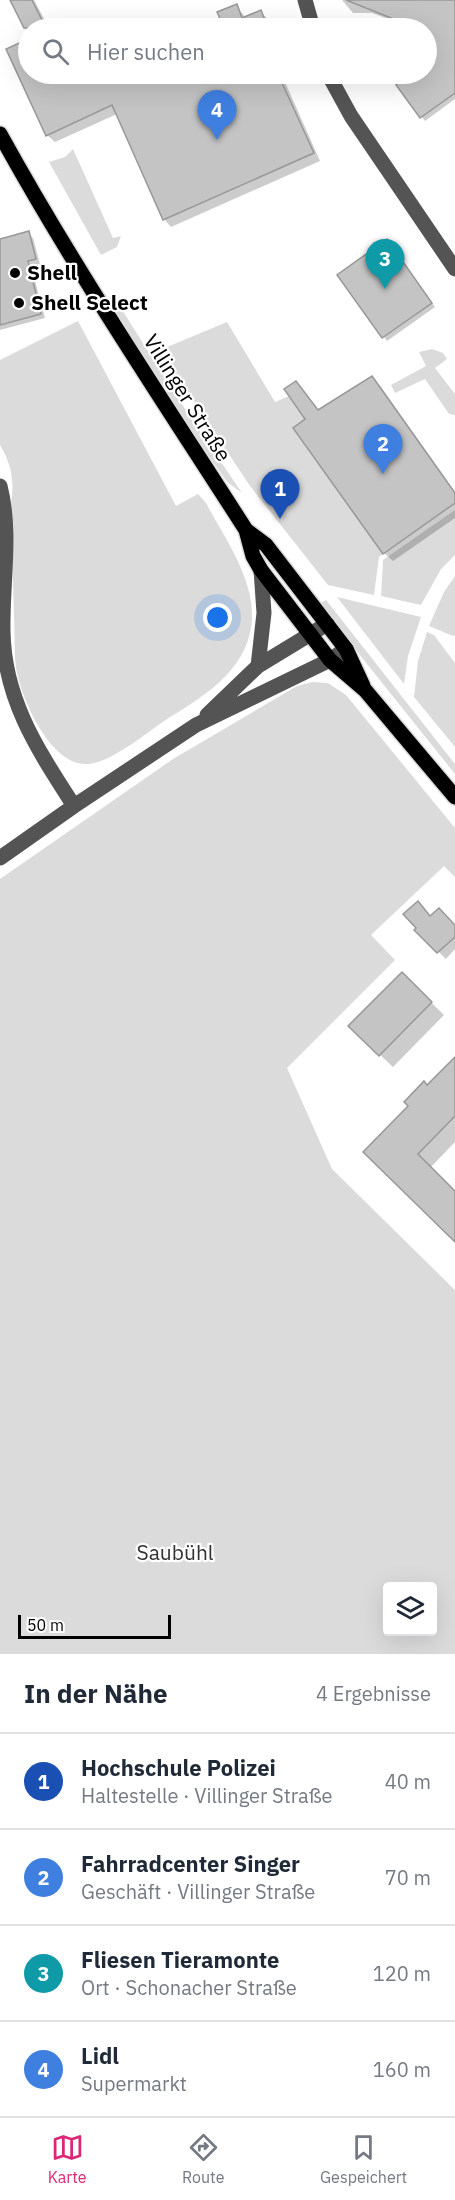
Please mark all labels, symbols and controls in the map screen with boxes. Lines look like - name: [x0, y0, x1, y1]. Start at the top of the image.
- search box: [18, 18, 437, 84]
- icon: search: [39, 35, 72, 68]
- text: Hier suchen: [87, 37, 205, 66]
- pin: 4: [198, 90, 236, 140]
- pin: 3: [366, 240, 404, 289]
- place label: Shell: [27, 258, 77, 286]
- marker: Shell: [8, 266, 22, 280]
- place label: Shell Select: [31, 288, 148, 316]
- marker: Shell Select: [12, 296, 26, 310]
- street label: Villinger Straße: [138, 329, 238, 466]
- pin: 2: [364, 424, 403, 474]
- pin: 1: [260, 470, 300, 519]
- your location: [203, 603, 232, 632]
- park label: Saubühl: [136, 1538, 214, 1566]
- map controls: [383, 1582, 437, 1636]
- button: layers: [383, 1582, 437, 1636]
- scale bar: [18, 1612, 171, 1640]
- text: 50 m: [27, 1615, 64, 1635]
- text: In der Nähe: [24, 1676, 168, 1710]
- text: 4 Ergebnisse: [316, 1680, 431, 1707]
- text: Hochschule Polizei: [81, 1753, 276, 1782]
- text: 1: [38, 1768, 50, 1795]
- text: 40 m: [385, 1768, 431, 1795]
- text: Haltestelle · Villinger Straße: [81, 1782, 332, 1809]
- text: Fahrradcenter Singer: [81, 1849, 300, 1878]
- text: 2: [38, 1864, 50, 1891]
- text: 70 m: [385, 1864, 431, 1891]
- text: Geschäft · Villinger Straße: [81, 1878, 315, 1905]
- text: Fliesen Tieramonte: [81, 1945, 279, 1974]
- text: 3: [38, 1960, 50, 1987]
- text: 120 m: [373, 1960, 431, 1987]
- text: Ort · Schonacher Straße: [81, 1974, 297, 2001]
- text: Lidl: [81, 2041, 119, 2070]
- text: 4: [38, 2056, 50, 2083]
- text: 160 m: [373, 2056, 431, 2083]
- text: Supermarkt: [81, 2070, 187, 2097]
- tab: Karte: [48, 2131, 87, 2187]
- tab: Route: [182, 2131, 224, 2187]
- tab: Gespeichert: [320, 2131, 407, 2187]

